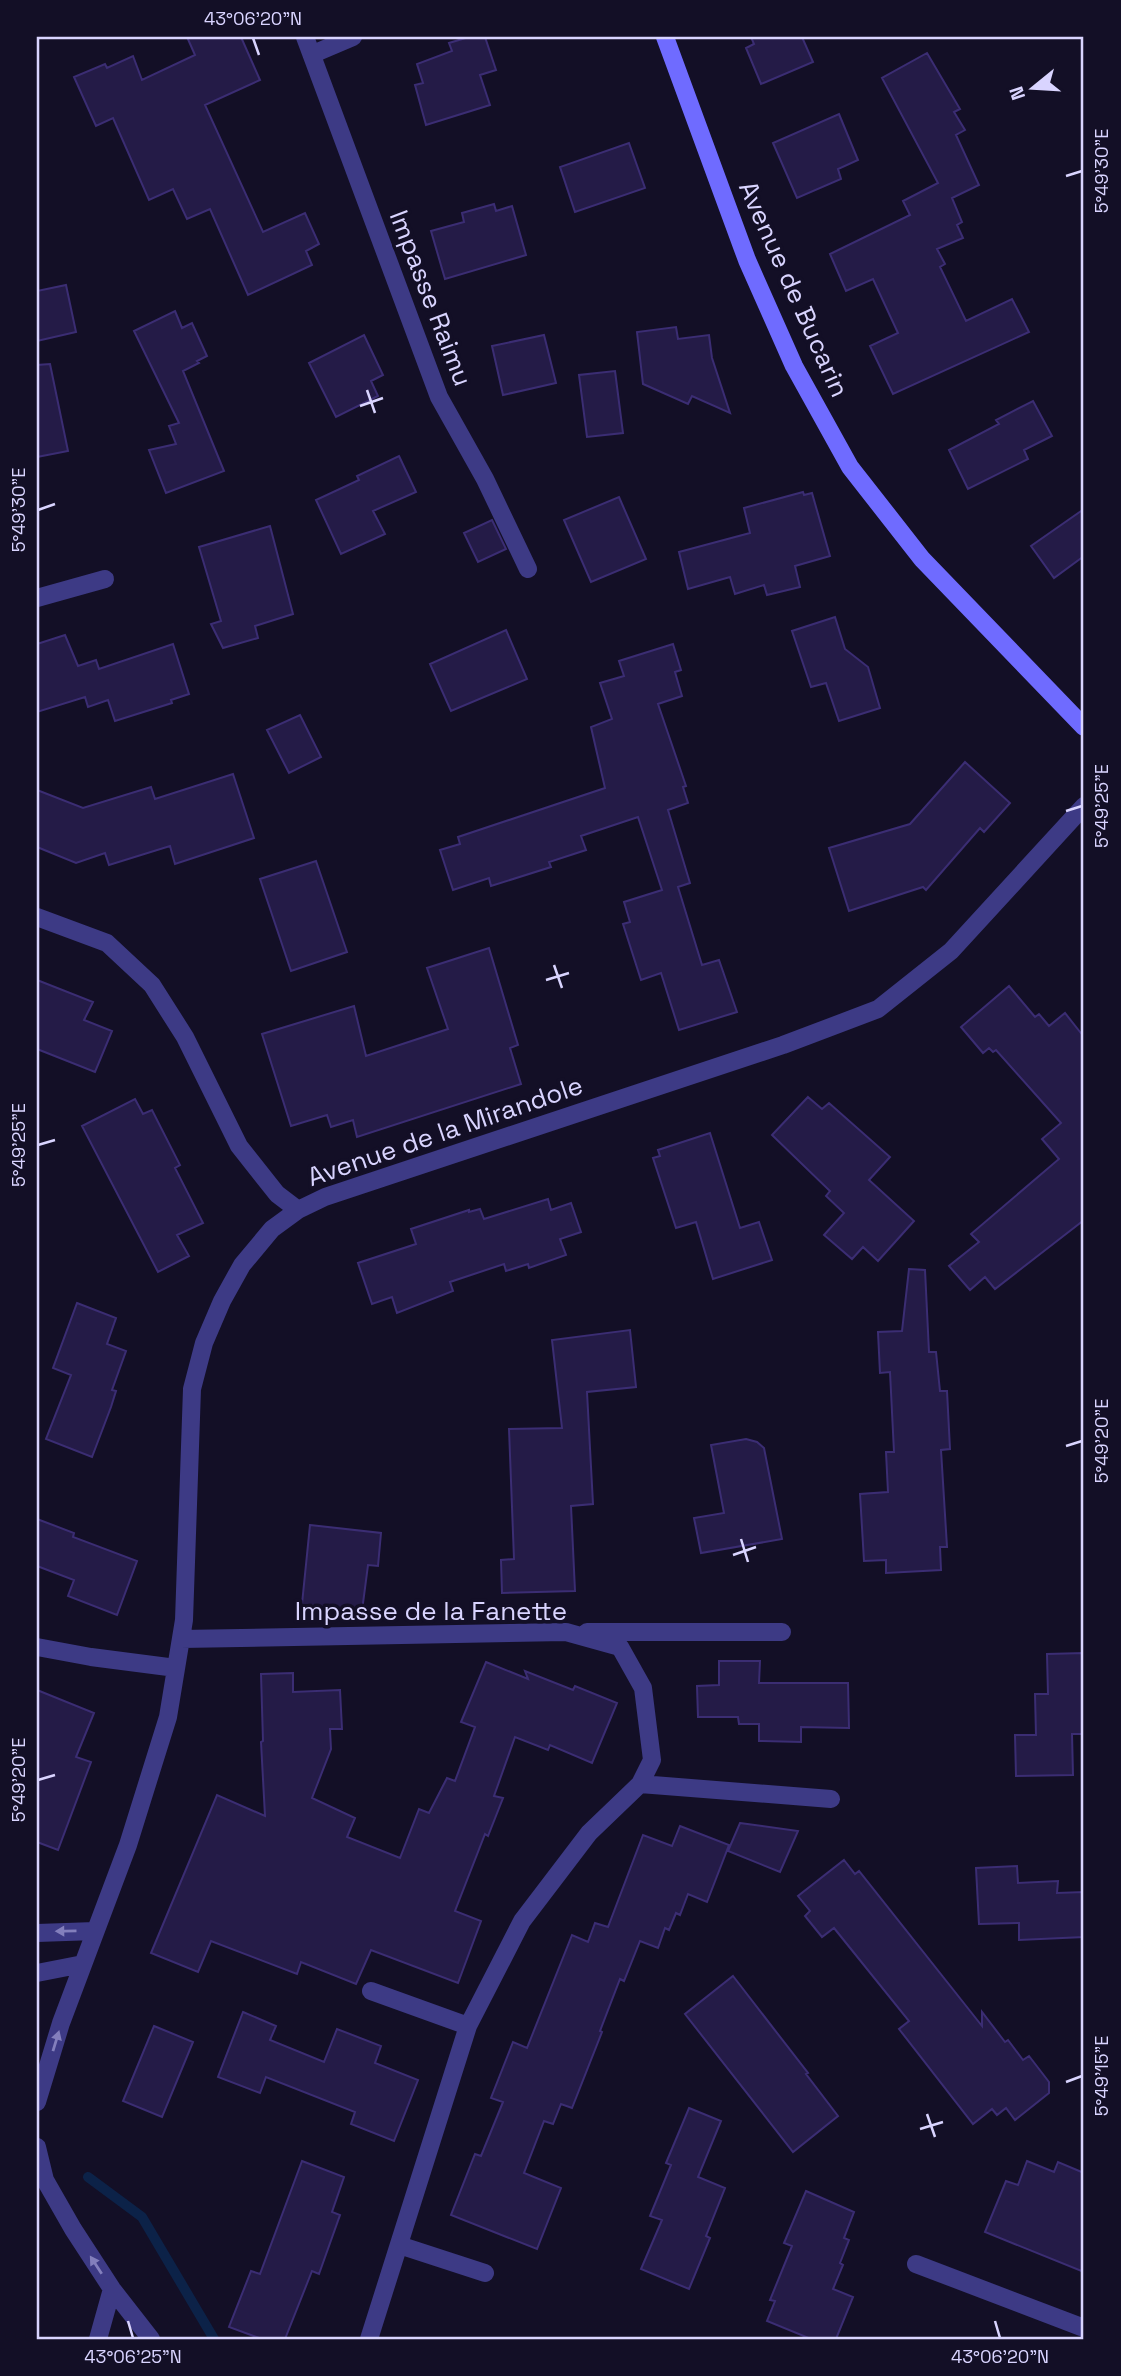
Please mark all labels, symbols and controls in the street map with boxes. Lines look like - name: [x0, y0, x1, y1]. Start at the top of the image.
- text: 43°06'20"N: [204, 7, 302, 30]
- north arrow: [998, 52, 1068, 122]
- text: N: [1003, 83, 1031, 103]
- text: 5°49'30"E: [1090, 129, 1113, 213]
- street label: Avenue de Bucarin: [731, 176, 857, 402]
- street label: Impasse Raimu: [382, 205, 480, 391]
- text: 5°49'30"E: [7, 468, 30, 552]
- text: 5°49'25"E: [1090, 764, 1113, 848]
- street label: Avenue de la Mirandole: [303, 1068, 587, 1194]
- text: 5°49'25"E: [7, 1103, 30, 1187]
- text: 5°49'20"E: [1090, 1399, 1113, 1483]
- street label: Impasse de la Fanette: [295, 1594, 567, 1628]
- text: 5°49'20"E: [7, 1738, 30, 1822]
- one-way arrow: [55, 1926, 77, 1937]
- one-way arrow: [51, 2030, 62, 2051]
- text: 5°49'15"E: [1090, 2036, 1113, 2116]
- one-way arrow: [90, 2255, 103, 2274]
- text: 43°06'25"N: [84, 2345, 182, 2368]
- text: 43°06'20"N: [951, 2345, 1049, 2368]

